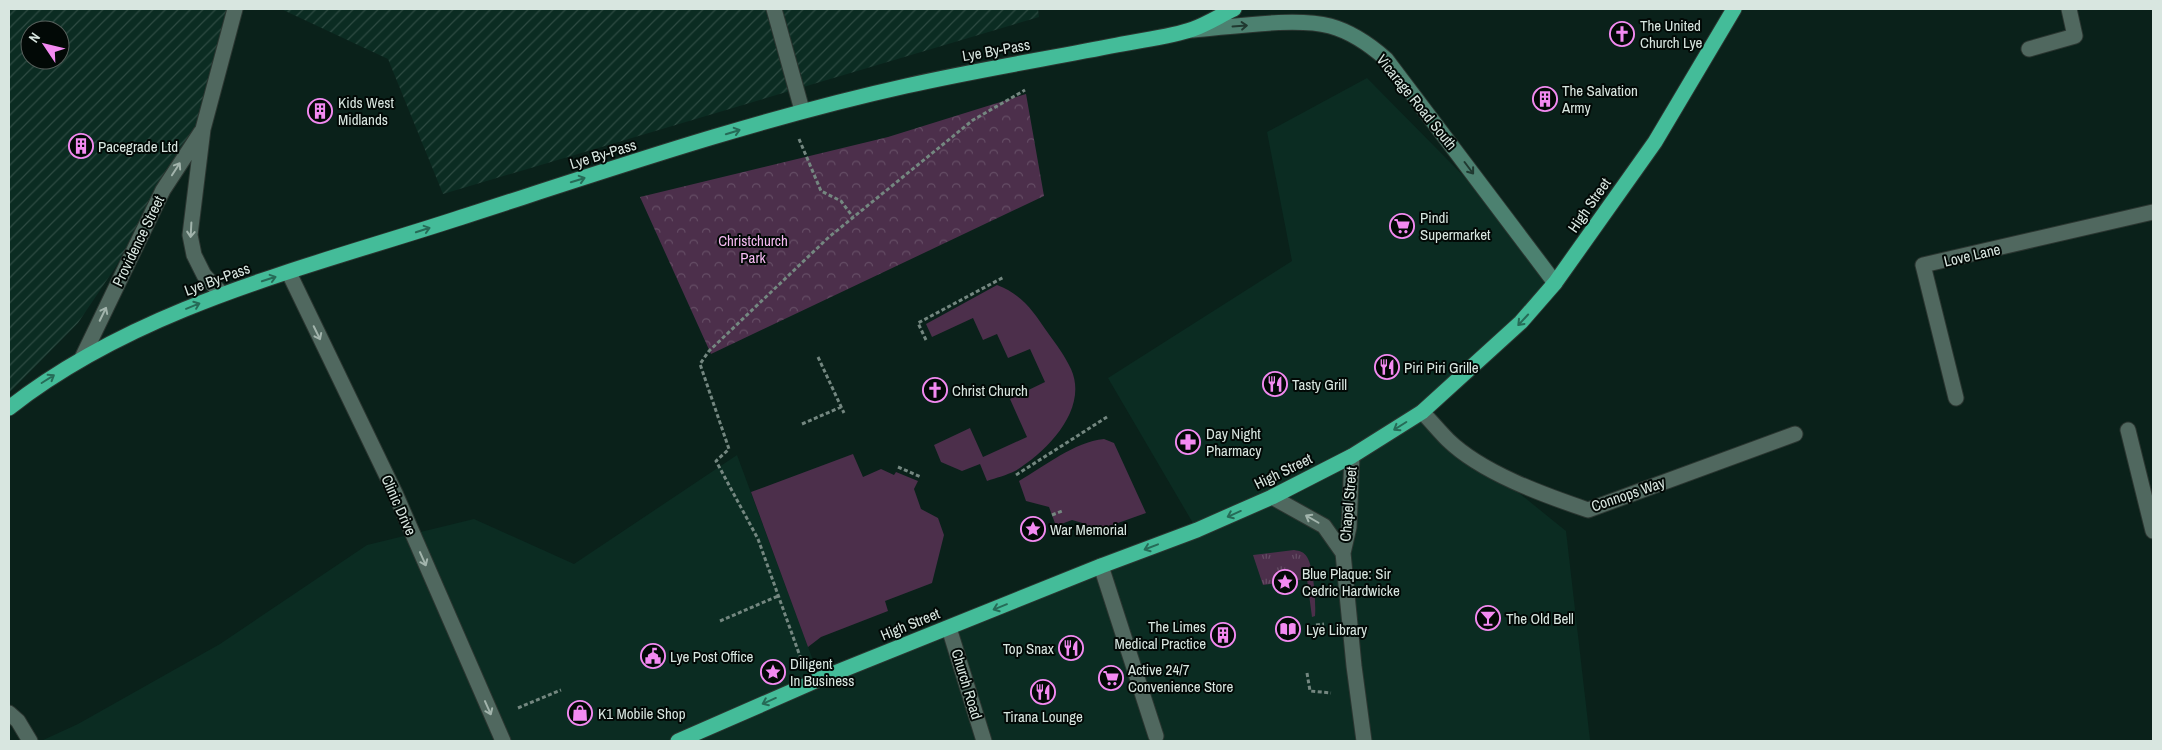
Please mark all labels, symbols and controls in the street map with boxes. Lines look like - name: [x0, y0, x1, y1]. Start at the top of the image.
- place label: The United Church Lye: [1640, 15, 1703, 53]
- north arrow: [20, 20, 70, 70]
- church icon: The United Church Lye: [1609, 21, 1635, 47]
- one-way arrow: [1232, 22, 1248, 31]
- text: N: [25, 29, 44, 46]
- street label: Lye By-Pass: [960, 34, 1032, 66]
- street label: Vicarage Road South: [1372, 50, 1462, 154]
- place label: The Salvation Army: [1561, 80, 1638, 118]
- building icon: The Salvation Army: [1532, 86, 1558, 112]
- place label: Kids West Midlands: [338, 92, 394, 130]
- building icon: Kids West Midlands: [307, 98, 333, 124]
- one-way arrow: [725, 126, 741, 136]
- building icon: Pacegrade Ltd: [68, 133, 94, 159]
- street label: Lye By-Pass: [567, 134, 639, 174]
- place label: Pacegrade Ltd: [98, 136, 178, 157]
- one-way arrow: [1464, 161, 1474, 175]
- one-way arrow: [172, 163, 182, 177]
- street label: High Street: [1563, 173, 1616, 237]
- one-way arrow: [570, 174, 586, 184]
- street label: Providence Street: [107, 192, 169, 290]
- place label: Pindi Supermarket: [1420, 207, 1491, 245]
- supermarket icon: Pindi Supermarket: [1389, 213, 1415, 239]
- one-way arrow: [187, 221, 196, 237]
- one-way arrow: [415, 224, 431, 234]
- park label: Christchurch Park: [718, 230, 788, 268]
- street label: Love Lane: [1942, 238, 2003, 272]
- street label: Lye By-Pass: [181, 257, 253, 301]
- one-way arrow: [260, 274, 276, 284]
- one-way arrow: [185, 301, 200, 311]
- one-way arrow: [99, 307, 108, 322]
- one-way arrow: [1517, 313, 1529, 326]
- one-way arrow: [313, 325, 322, 340]
- restaurant icon: Piri Piri Grille: [1374, 354, 1400, 380]
- place label: Piri Piri Grille: [1404, 357, 1479, 378]
- restaurant icon: Tasty Grill: [1262, 371, 1288, 397]
- one-way arrow: [41, 374, 55, 385]
- place label: Tasty Grill: [1292, 374, 1347, 395]
- church icon: Christ Church: [922, 377, 948, 403]
- place label: Christ Church: [952, 380, 1028, 401]
- one-way arrow: [1394, 421, 1408, 431]
- place label: Day Night Pharmacy: [1206, 423, 1262, 461]
- pharmacy icon: Day Night Pharmacy: [1175, 429, 1201, 455]
- street label: High Street: [1250, 448, 1316, 494]
- street label: Chapel Street: [1334, 465, 1362, 542]
- street label: Clinic Drive: [376, 471, 422, 539]
- street label: Connops Way: [1588, 471, 1669, 516]
- one-way arrow: [1227, 509, 1242, 519]
- one-way arrow: [1306, 514, 1320, 524]
- place icon: War Memorial: [1020, 516, 1046, 542]
- place label: War Memorial: [1050, 519, 1127, 540]
- one-way arrow: [1144, 543, 1159, 552]
- one-way arrow: [419, 551, 429, 566]
- place label: Blue Plaque: Sir Cedric Hardwicke: [1302, 563, 1400, 601]
- place icon: Blue Plaque: Sir Cedric Hardwicke: [1272, 569, 1298, 595]
- street label: High Street: [877, 602, 943, 645]
- one-way arrow: [993, 602, 1008, 612]
- bar icon: The Old Bell: [1475, 605, 1501, 631]
- place label: The Old Bell: [1506, 608, 1574, 629]
- place label: The Limes Medical Practice: [1114, 616, 1206, 654]
- library icon: Lye Library: [1275, 616, 1301, 642]
- place label: Lye Library: [1306, 619, 1368, 640]
- building icon: The Limes Medical Practice: [1210, 622, 1236, 648]
- restaurant icon: Top Snax: [1058, 635, 1084, 661]
- place label: Top Snax: [1003, 638, 1055, 659]
- public building icon: Lye Post Office: [640, 643, 666, 669]
- place label: Lye Post Office: [670, 646, 754, 667]
- street label: Church Road: [946, 646, 988, 722]
- place label: Diligent In Business: [790, 653, 854, 691]
- place icon: Diligent In Business: [760, 659, 786, 685]
- place label: Active 24/7 Convenience Store: [1127, 659, 1233, 697]
- supermarket icon: Active 24/7 Convenience Store: [1098, 665, 1124, 691]
- restaurant icon: Tirana Lounge: [1030, 679, 1056, 705]
- one-way arrow: [762, 697, 777, 707]
- one-way arrow: [484, 700, 494, 715]
- shop icon: K1 Mobile Shop: [567, 700, 593, 726]
- place label: K1 Mobile Shop: [598, 703, 686, 724]
- place label: Tirana Lounge: [1003, 706, 1083, 727]

